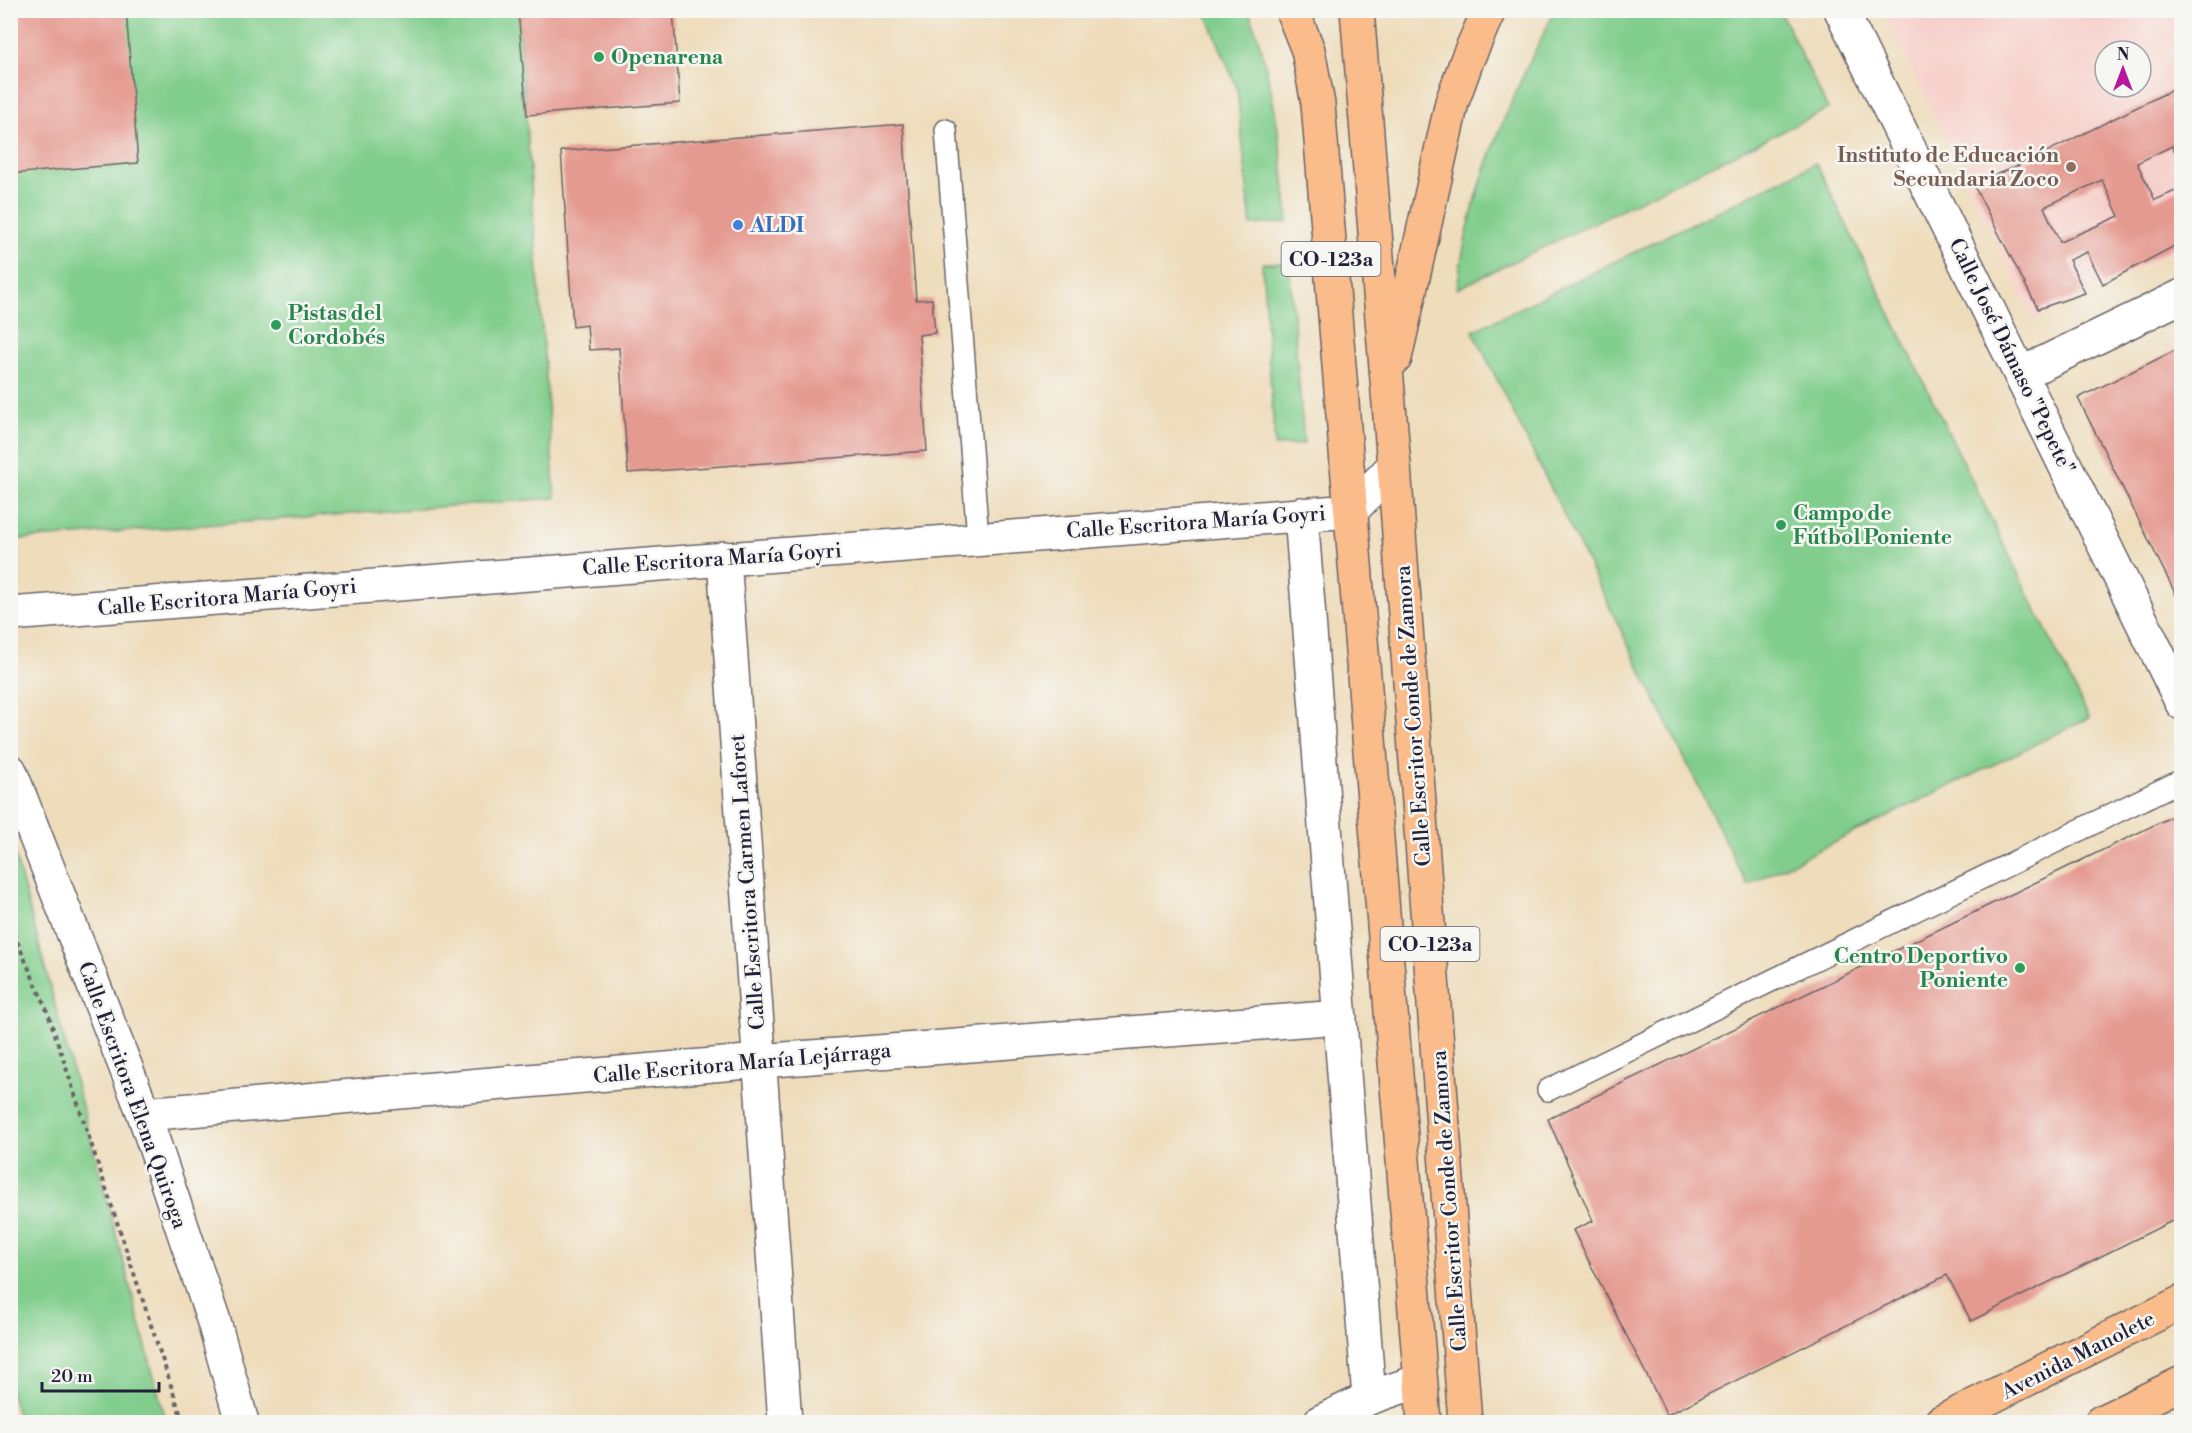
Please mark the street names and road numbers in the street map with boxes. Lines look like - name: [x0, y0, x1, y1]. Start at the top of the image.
- street label: Calle José Dámaso "Pepete": [1943, 234, 2080, 479]
- road number: CO-123a: [1282, 242, 1380, 276]
- street label: Calle Escritora María Goyri: [1066, 501, 1327, 545]
- street label: Calle Escritora María Goyri: [582, 538, 843, 582]
- street label: Calle Escritor Conde de Zamora: [1390, 564, 1437, 867]
- street label: Calle Escritora María Goyri: [97, 574, 358, 622]
- street label: Calle Escritora Carmen Laforet: [725, 732, 771, 1031]
- road number: CO-123a: [1380, 927, 1480, 961]
- street label: Calle Escritora Elena Quiroga: [72, 958, 193, 1233]
- street label: Calle Escritora María Lejárraga: [592, 1038, 893, 1090]
- street label: Calle Escritor Conde de Zamora: [1426, 1049, 1473, 1352]
- street label: Avenida Manolete: [1997, 1306, 2159, 1406]

